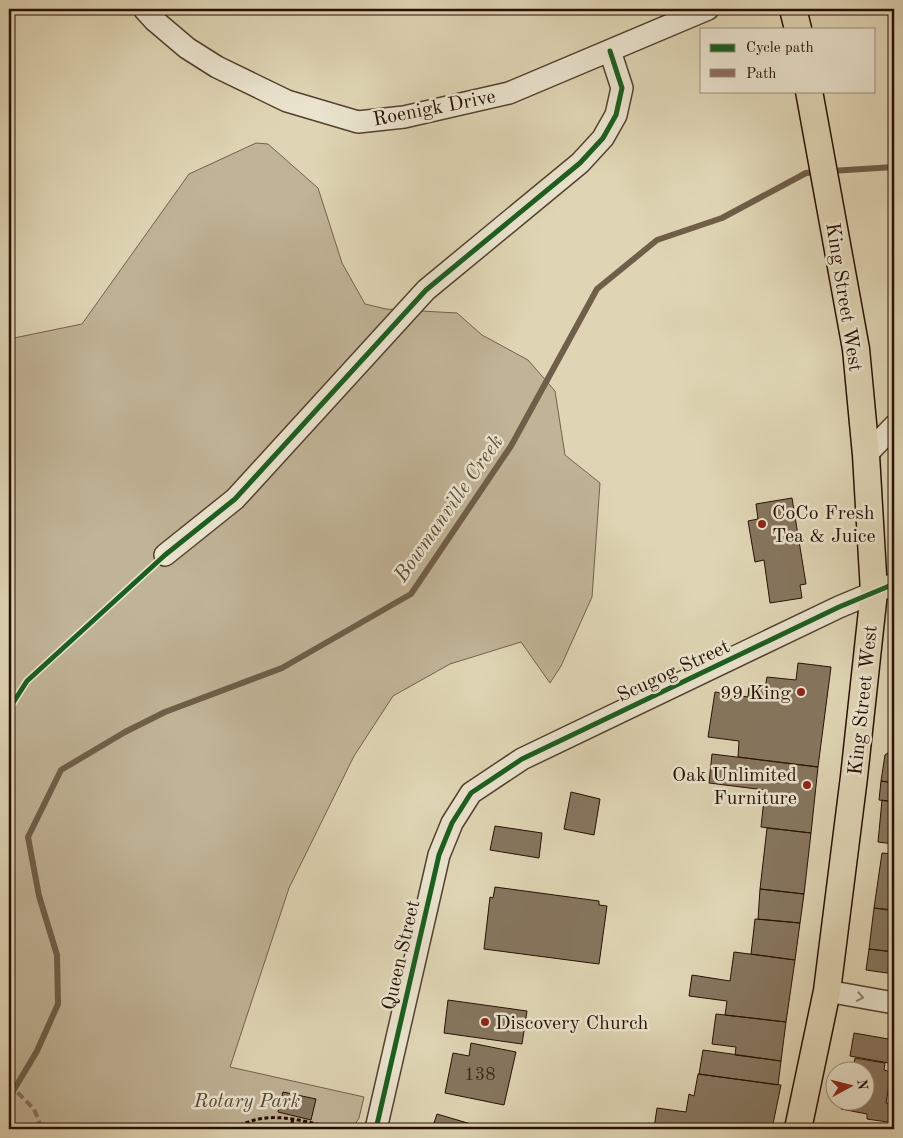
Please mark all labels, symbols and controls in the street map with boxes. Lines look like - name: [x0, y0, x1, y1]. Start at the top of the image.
- legend: [700, 28, 876, 92]
- text: Cycle path: [746, 41, 814, 56]
- text: Path: [746, 67, 776, 82]
- street label: Roenigk Drive: [371, 87, 497, 131]
- street label: King Street West: [821, 221, 865, 373]
- water label: Bowmanville Creek: [390, 432, 508, 587]
- place label: CoCo Fresh Tea & Juice: [772, 504, 876, 547]
- marker: CoCo Fresh Tea & Juice: [756, 518, 768, 530]
- street label: King Street West: [846, 624, 882, 776]
- street label: Scugog Street: [614, 637, 733, 707]
- place label: 99 King: [720, 684, 791, 704]
- marker: 99 King: [795, 686, 807, 698]
- place label: Oak Unlimited Furniture: [672, 766, 797, 809]
- marker: Oak Unlimited Furniture: [801, 779, 813, 791]
- street label: Queen Street: [380, 898, 424, 1013]
- one-way arrow: [856, 992, 865, 1002]
- place label: Discovery Church: [495, 1014, 649, 1034]
- marker: Discovery Church: [479, 1016, 491, 1028]
- north arrow: [826, 1060, 876, 1110]
- house number: 138: [464, 1066, 496, 1084]
- text: N: [854, 1078, 870, 1091]
- park label: Rotary Park: [193, 1092, 300, 1112]

